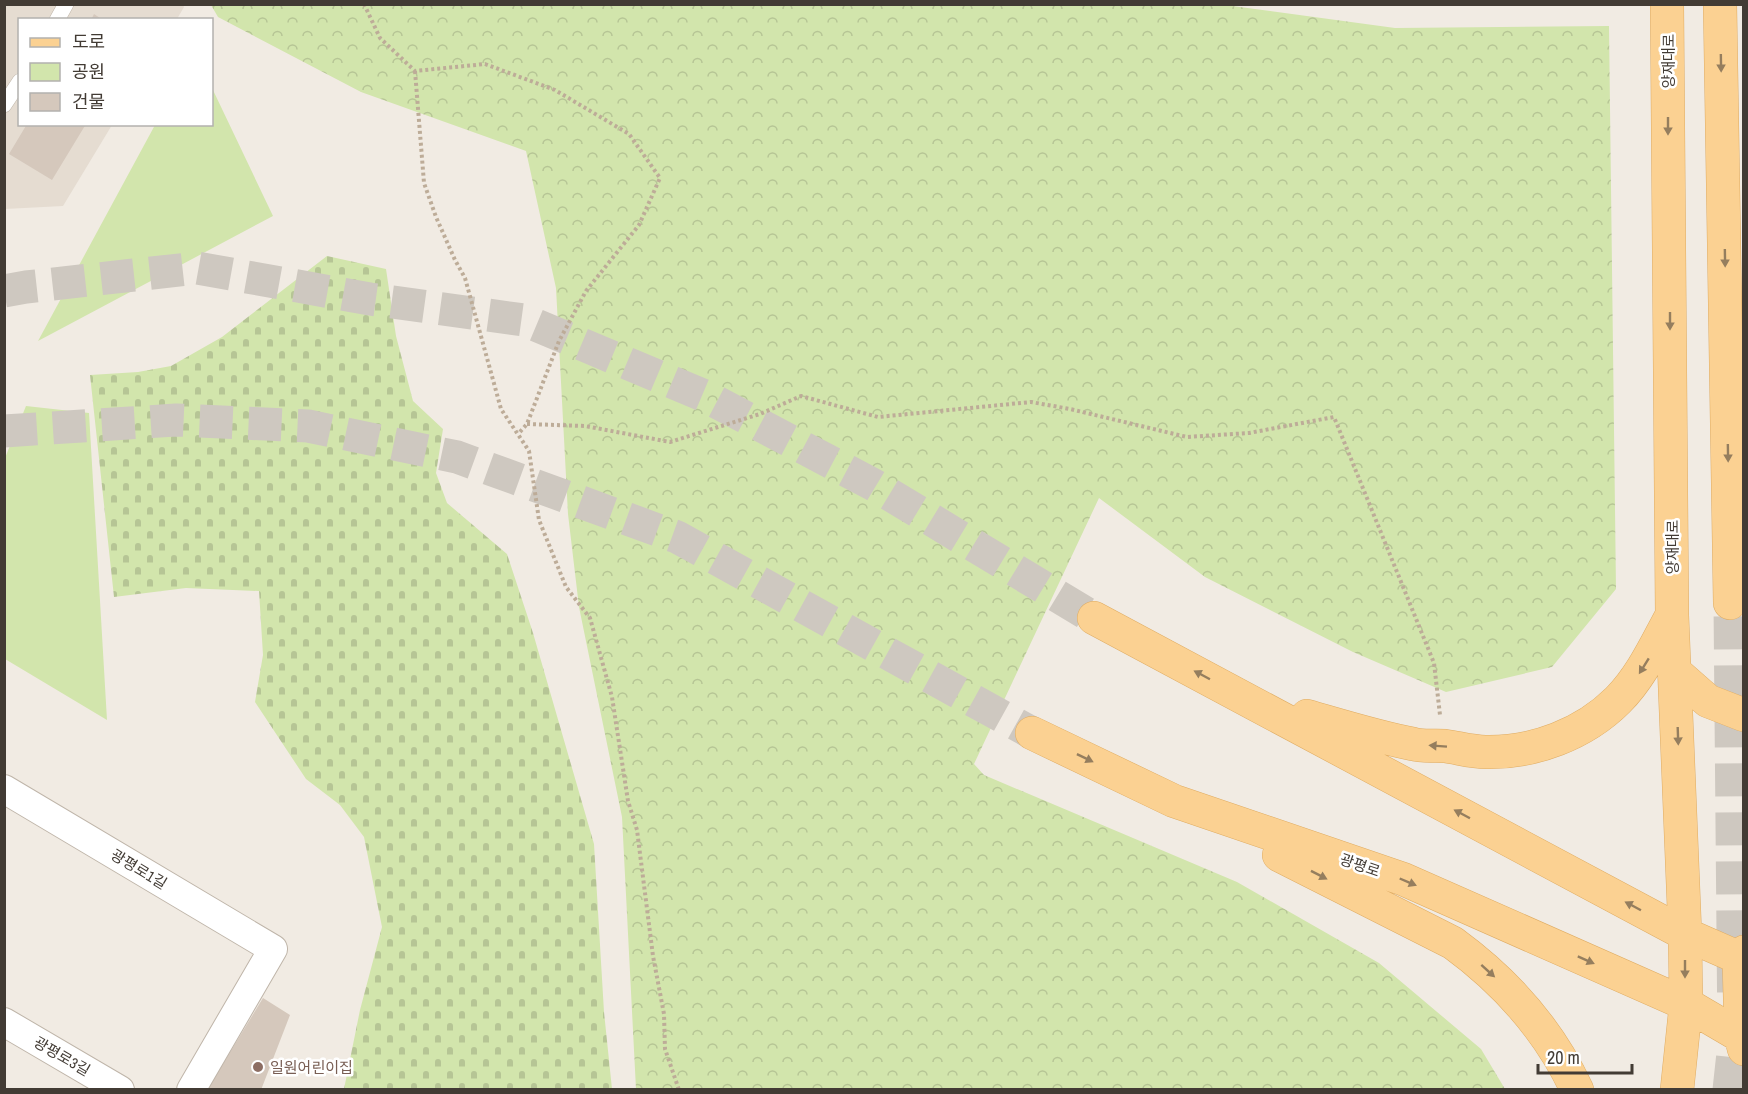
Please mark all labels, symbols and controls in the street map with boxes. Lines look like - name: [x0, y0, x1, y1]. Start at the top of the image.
- legend: [18, 18, 213, 126]
- text: 도로: [72, 29, 105, 54]
- street label: 양재대로: [1658, 33, 1679, 89]
- one-way arrow: [1716, 53, 1726, 72]
- text: 공원: [72, 59, 105, 84]
- text: 건물: [72, 89, 105, 114]
- one-way arrow: [1663, 116, 1673, 135]
- one-way arrow: [1720, 248, 1730, 267]
- one-way arrow: [1665, 311, 1675, 330]
- one-way arrow: [1723, 443, 1733, 462]
- street label: 양재대로: [1662, 519, 1683, 575]
- one-way arrow: [1638, 658, 1649, 674]
- one-way arrow: [1193, 670, 1210, 680]
- one-way arrow: [1673, 727, 1682, 746]
- one-way arrow: [1428, 741, 1447, 751]
- one-way arrow: [1076, 754, 1093, 763]
- one-way arrow: [1453, 809, 1470, 819]
- street label: 광평로1길: [107, 844, 171, 894]
- street label: 광평로: [1337, 848, 1383, 882]
- one-way arrow: [1311, 870, 1328, 880]
- one-way arrow: [1399, 877, 1417, 887]
- one-way arrow: [1625, 901, 1642, 911]
- one-way arrow: [1578, 955, 1596, 965]
- one-way arrow: [1680, 959, 1690, 978]
- one-way arrow: [1480, 964, 1495, 977]
- street label: 광평로3길: [30, 1031, 94, 1081]
- scale bar: [1538, 1037, 1632, 1075]
- text: 20 m: [1547, 1045, 1580, 1070]
- place label: 일원어린이집: [270, 1057, 353, 1078]
- marker: 일원어린이집: [251, 1060, 265, 1074]

